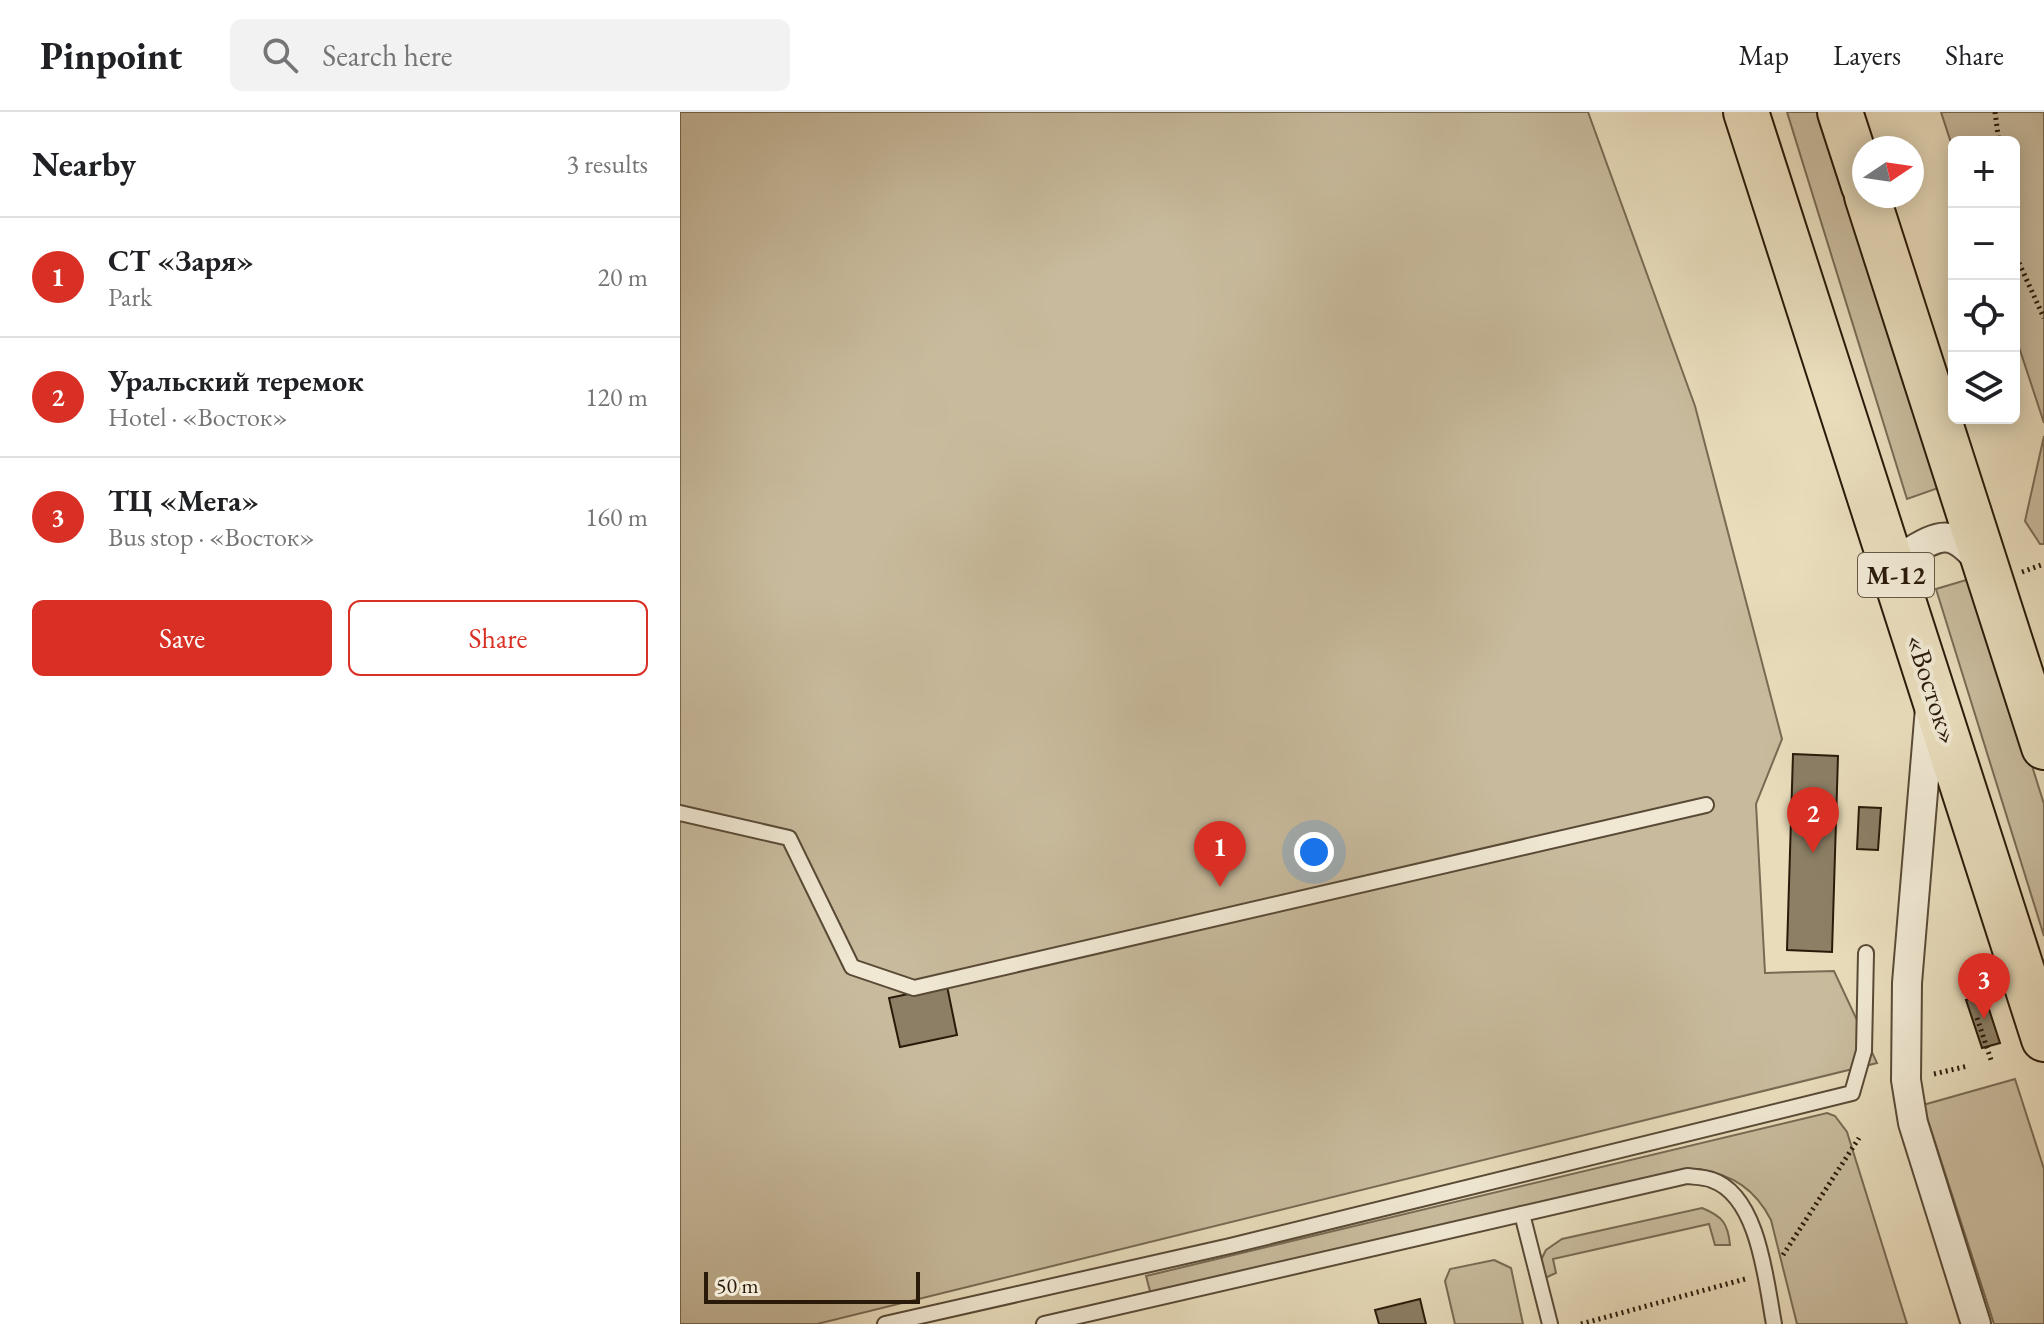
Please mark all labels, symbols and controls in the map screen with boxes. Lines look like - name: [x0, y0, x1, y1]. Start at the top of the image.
- search box: [230, 19, 790, 91]
- text: Pinpoint: [40, 31, 182, 80]
- icon: search: [258, 33, 302, 77]
- text: Search here: [322, 36, 452, 75]
- text: Map: [1739, 37, 1789, 73]
- text: Layers: [1833, 37, 1901, 73]
- text: Share: [1945, 37, 2004, 73]
- north arrow: [1852, 136, 1924, 208]
- map controls: [1948, 136, 2020, 424]
- button: +: [1948, 136, 2020, 208]
- text: Nearby: [32, 142, 136, 186]
- text: 3 results: [567, 147, 648, 181]
- button: −: [1948, 208, 2020, 280]
- text: СТ «Заря»: [108, 241, 254, 280]
- text: 1: [51, 260, 65, 294]
- text: 20 m: [598, 260, 648, 294]
- text: Park: [108, 280, 152, 314]
- button: locate: [1948, 280, 2020, 352]
- button: layers: [1948, 352, 2020, 424]
- text: Уральский теремок: [108, 361, 364, 400]
- text: 2: [51, 380, 65, 414]
- text: 120 m: [585, 380, 648, 414]
- text: Hotel · «Восток»: [108, 400, 288, 434]
- text: ТЦ «Мега»: [108, 481, 259, 520]
- text: 3: [51, 500, 65, 534]
- text: 160 m: [585, 500, 648, 534]
- text: Bus stop · «Восток»: [108, 520, 315, 554]
- road number: М-12: [1858, 553, 1934, 597]
- button: Save: [32, 600, 332, 676]
- button: Share: [348, 600, 648, 676]
- street label: «Восток»: [1898, 629, 1968, 749]
- pin: 2: [1787, 787, 1839, 853]
- pin: 1: [1194, 821, 1246, 887]
- your location: [1294, 832, 1334, 872]
- pin: 3: [1958, 953, 2010, 1019]
- scale bar: [704, 1268, 920, 1304]
- text: 50 m: [716, 1271, 759, 1300]

